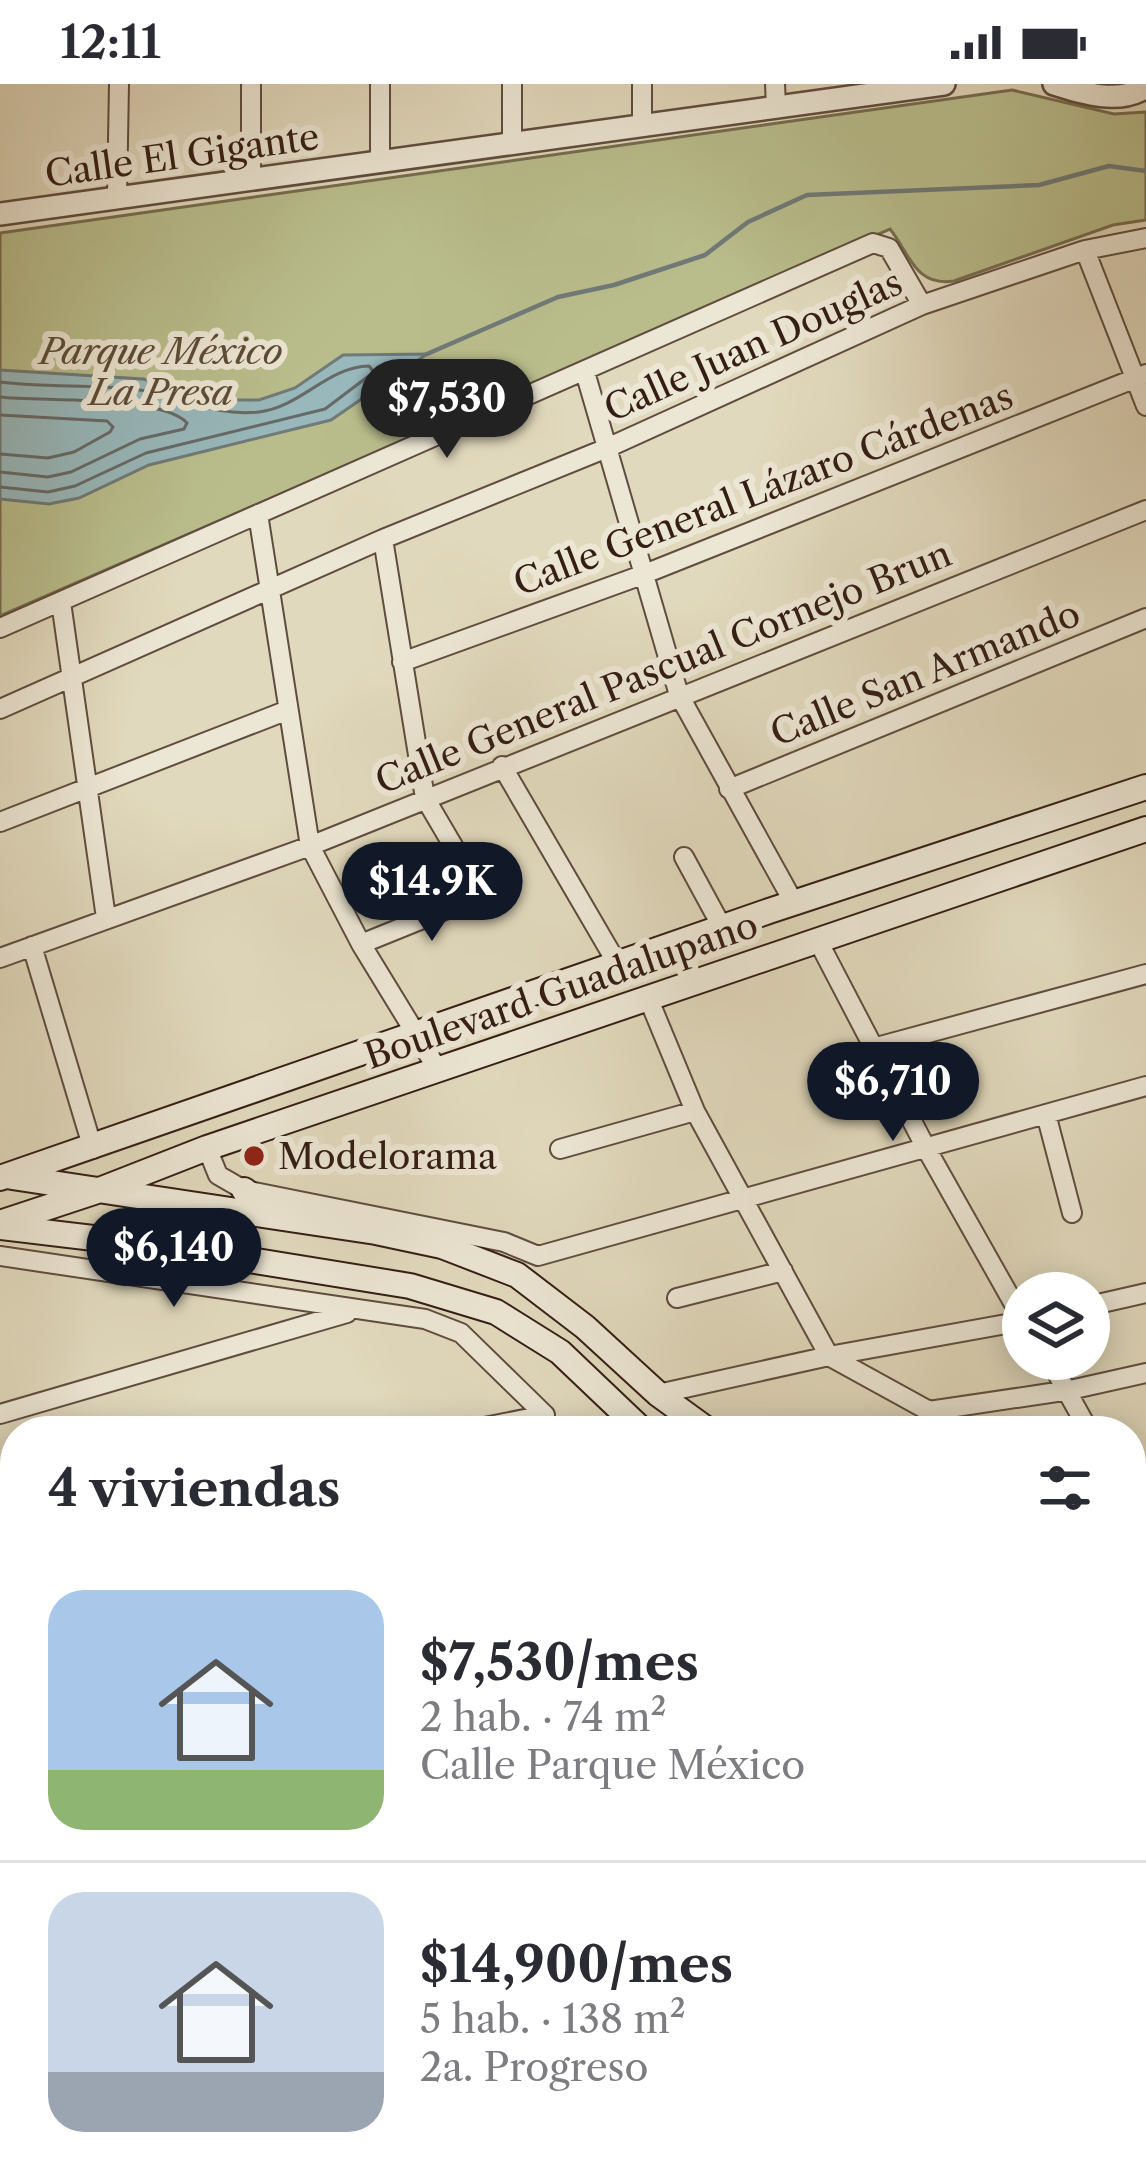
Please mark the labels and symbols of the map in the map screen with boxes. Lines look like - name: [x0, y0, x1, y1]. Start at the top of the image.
- street label: Calle El Gigante: [42, 114, 322, 196]
- street label: Calle Juan Douglas: [597, 260, 909, 430]
- park label: Parque México La Presa: [36, 329, 283, 414]
- pin: $7,530: [349, 359, 545, 461]
- street label: Calle General Lázaro Cárdenas: [507, 373, 1019, 605]
- street label: Calle General Pascual Cornejo Brun: [369, 531, 957, 803]
- street label: Calle San Armando: [764, 591, 1086, 755]
- pin: $14.9K: [334, 842, 530, 944]
- street label: Boulevard Guadalupano: [359, 902, 763, 1078]
- pin: $6,710: [795, 1042, 991, 1144]
- place label: Modelorama: [278, 1134, 497, 1178]
- marker: Modelorama: [241, 1143, 267, 1169]
- pin: $6,140: [76, 1208, 272, 1310]

